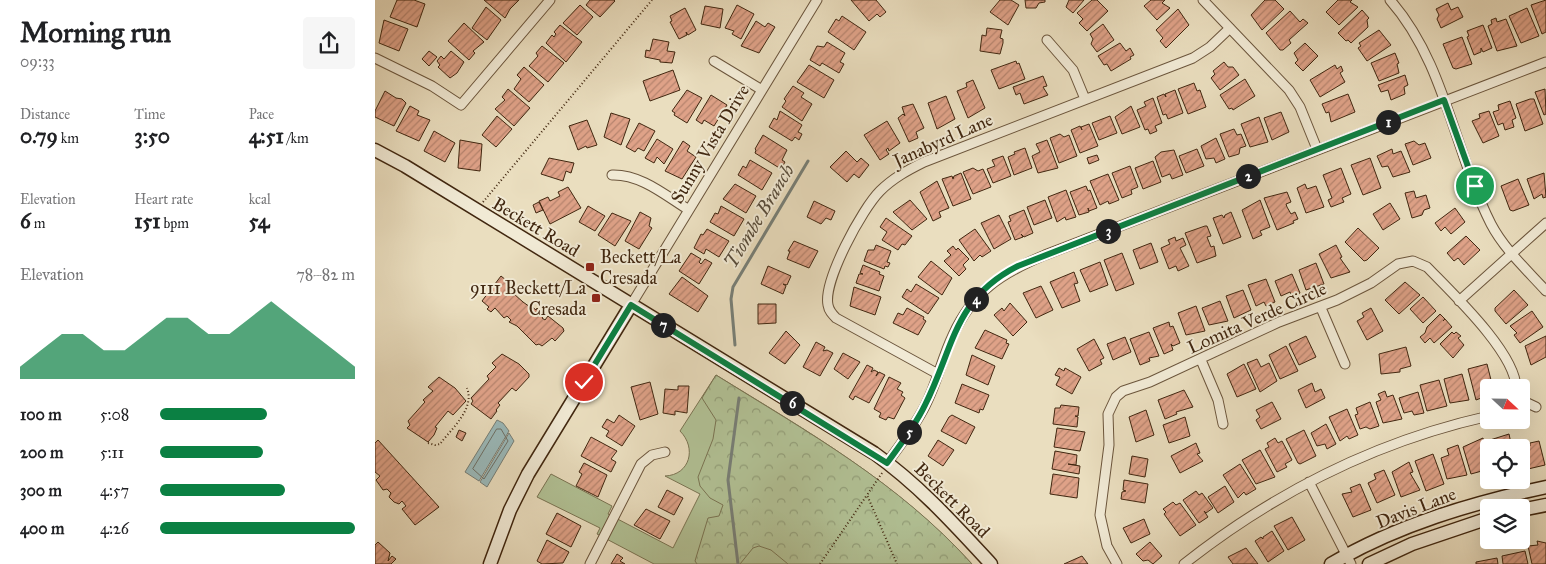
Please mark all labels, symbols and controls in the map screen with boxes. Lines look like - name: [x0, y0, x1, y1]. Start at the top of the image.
- text: Morning run: [20, 15, 171, 50]
- button: share: [303, 17, 355, 69]
- text: 09:33: [20, 52, 55, 71]
- street label: Sunny Vista Drive: [666, 81, 754, 207]
- text: Distance: [20, 106, 70, 123]
- text: Time: [134, 106, 165, 123]
- text: Pace: [249, 106, 274, 123]
- street label: Janabyrd Lane: [888, 108, 996, 173]
- pin: 1: [1375, 110, 1401, 134]
- text: 1: [1386, 114, 1391, 131]
- text: 0.79: [20, 123, 58, 149]
- text: 3:50: [134, 123, 170, 149]
- text: 4:51: [249, 123, 284, 149]
- text: km: [58, 130, 79, 147]
- text: /km: [284, 130, 309, 147]
- water label: Tiombe Branch: [719, 160, 799, 272]
- pin: 2: [1235, 164, 1261, 188]
- pin: [1454, 165, 1496, 207]
- text: 2: [1245, 168, 1252, 185]
- icon: arrive: [1461, 172, 1489, 200]
- text: Elevation: [20, 191, 76, 208]
- text: Heart rate: [134, 191, 193, 208]
- text: kcal: [249, 191, 271, 208]
- street label: Beckett Road: [488, 192, 584, 262]
- text: 6: [20, 208, 31, 234]
- text: 151: [134, 208, 161, 234]
- text: 54: [249, 208, 270, 234]
- text: m: [31, 215, 46, 232]
- text: bpm: [161, 215, 189, 232]
- pin: 3: [1095, 218, 1121, 244]
- text: 3: [1106, 223, 1111, 240]
- place label: Beckett/La Cresada: [600, 246, 682, 289]
- marker: Beckett/La Cresada: [584, 261, 596, 273]
- text: Elevation: [20, 265, 84, 284]
- text: 78–82 m: [296, 265, 355, 284]
- place label: 9111 Beckett/La Cresada: [470, 277, 586, 320]
- street label: Lomita Verde Circle: [1184, 277, 1330, 359]
- pin: 4: [963, 286, 989, 312]
- text: 4: [973, 291, 980, 308]
- marker: 9111 Beckett/La Cresada: [590, 292, 602, 304]
- pin: 7: [651, 312, 675, 338]
- text: 7: [660, 317, 667, 334]
- pin: [563, 361, 605, 403]
- icon: check: [570, 368, 598, 396]
- north arrow: [1480, 379, 1530, 429]
- map controls: [1480, 379, 1530, 549]
- pin: 6: [779, 390, 805, 416]
- text: 6: [789, 395, 796, 412]
- text: 100 m: [20, 405, 62, 424]
- text: 5:08: [100, 405, 129, 424]
- pin: 5: [897, 420, 921, 444]
- text: 5: [906, 424, 913, 441]
- button: locate: [1480, 439, 1530, 489]
- text: 200 m: [20, 443, 63, 462]
- text: 5:11: [100, 443, 124, 462]
- street label: Beckett Road: [910, 458, 994, 542]
- text: 300 m: [20, 481, 62, 500]
- text: 4:57: [100, 481, 129, 500]
- street label: Davis Lane: [1373, 483, 1459, 533]
- button: layers: [1480, 499, 1530, 549]
- text: 400 m: [20, 519, 64, 538]
- text: 4:26: [100, 519, 129, 538]

